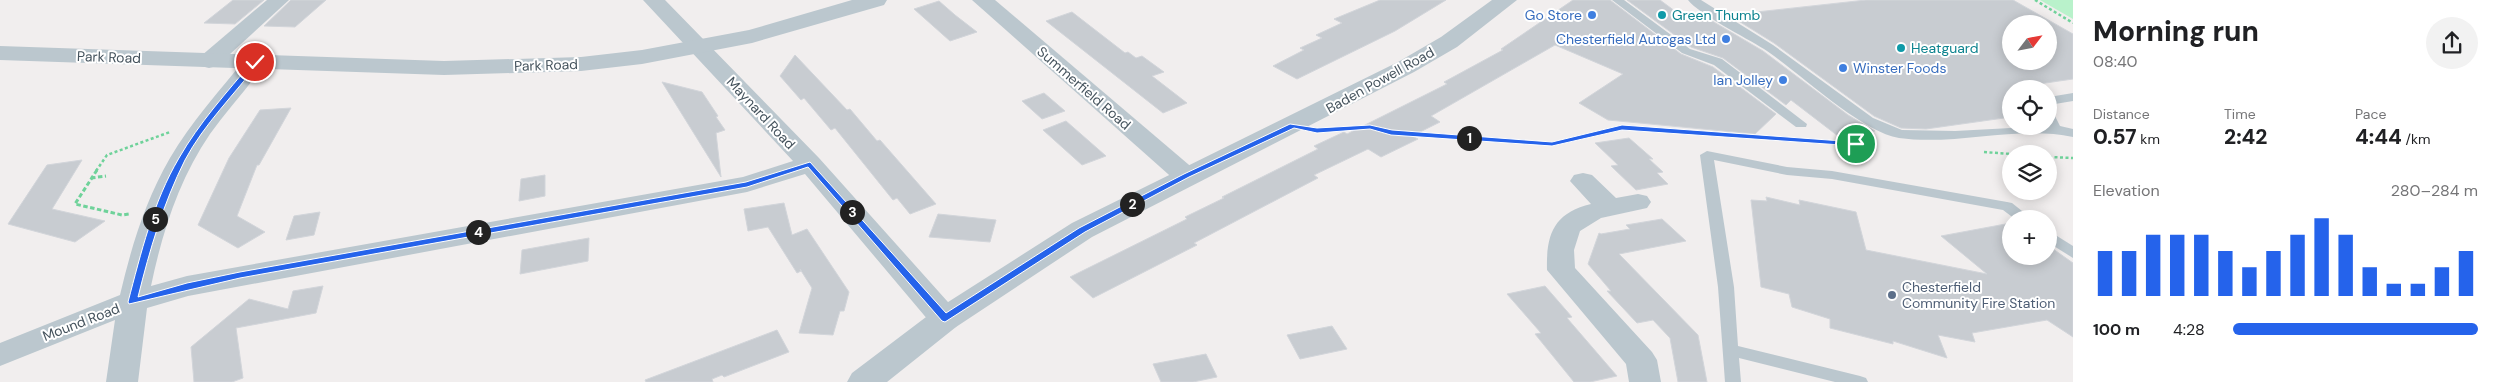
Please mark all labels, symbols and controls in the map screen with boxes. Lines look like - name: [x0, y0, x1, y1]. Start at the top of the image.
- place label: Go Store: [1525, 6, 1582, 24]
- place label: Green Thumb: [1672, 6, 1761, 24]
- marker: Go Store: [1586, 9, 1598, 21]
- marker: Green Thumb: [1656, 9, 1668, 21]
- text: Morning run: [2093, 13, 2259, 50]
- north arrow: [2002, 15, 2058, 70]
- map controls: [2002, 15, 2057, 265]
- button: share: [2426, 17, 2478, 69]
- place label: Chesterfield Autogas Ltd: [1556, 30, 1716, 48]
- marker: Chesterfield Autogas Ltd: [1720, 33, 1732, 45]
- place label: Heatguard: [1911, 39, 1979, 57]
- pin: [234, 41, 276, 83]
- street label: Summerfield Road: [1033, 42, 1135, 134]
- marker: Heatguard: [1895, 42, 1907, 54]
- street label: Baden Powell Road: [1323, 43, 1437, 117]
- street label: Park Road: [77, 47, 141, 67]
- icon: check: [241, 48, 269, 76]
- text: 08:40: [2093, 51, 2138, 72]
- street label: Park Road: [514, 55, 578, 75]
- place label: Winster Foods: [1853, 59, 1946, 77]
- marker: Winster Foods: [1837, 62, 1849, 74]
- place label: Ian Jolley: [1713, 71, 1773, 89]
- street label: Maynard Road: [723, 73, 799, 153]
- marker: Ian Jolley: [1777, 74, 1789, 86]
- button: locate: [2002, 80, 2057, 135]
- text: Distance: [2093, 105, 2150, 123]
- text: Time: [2224, 105, 2256, 123]
- text: Pace: [2355, 105, 2386, 123]
- pin: [1835, 123, 1877, 165]
- text: 0.57: [2093, 123, 2137, 151]
- text: 2:42: [2224, 123, 2268, 151]
- text: 4:44: [2355, 123, 2402, 151]
- pin: 1: [1456, 126, 1482, 150]
- text: 1: [1467, 129, 1472, 147]
- icon: arrive: [1842, 130, 1870, 158]
- text: km: [2137, 130, 2160, 148]
- text: /km: [2402, 130, 2430, 148]
- button: layers: [2002, 145, 2057, 200]
- text: Elevation: [2093, 180, 2160, 201]
- text: 280–284 m: [2391, 180, 2478, 201]
- pin: 2: [1120, 192, 1144, 216]
- text: 2: [1128, 195, 1137, 213]
- pin: 3: [840, 200, 864, 224]
- text: 3: [848, 203, 857, 221]
- pin: 5: [142, 206, 168, 232]
- text: 5: [151, 210, 160, 228]
- button: +: [2002, 210, 2057, 265]
- pin: 4: [466, 220, 490, 244]
- text: 4: [474, 223, 483, 241]
- place label: Chesterfield Community Fire Station: [1902, 278, 2055, 312]
- marker: Chesterfield Community Fire Station: [1886, 289, 1898, 301]
- street label: Mound Road: [40, 299, 122, 345]
- text: 100 m: [2093, 319, 2140, 340]
- text: 4:28: [2173, 319, 2205, 340]

